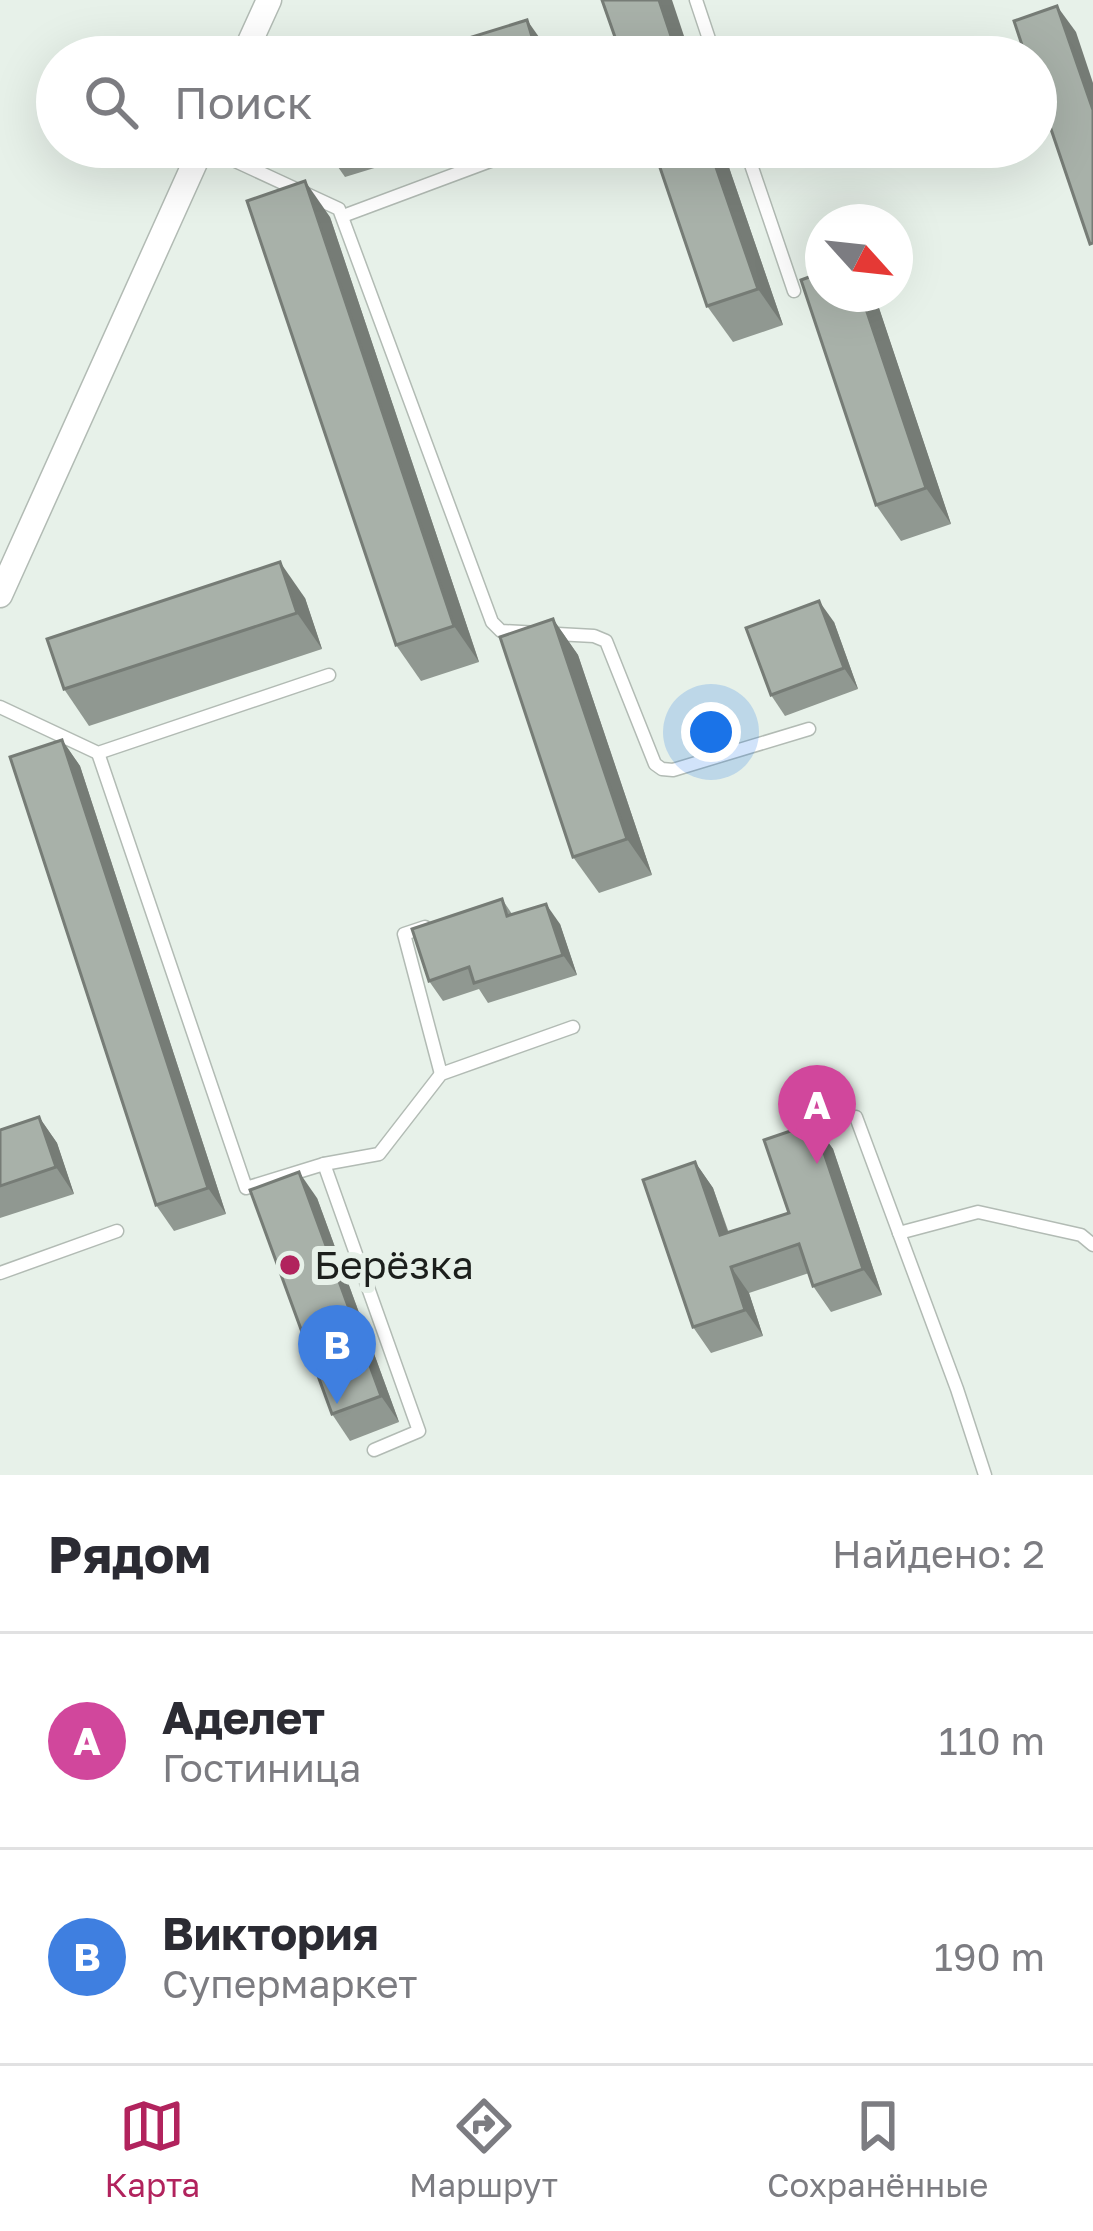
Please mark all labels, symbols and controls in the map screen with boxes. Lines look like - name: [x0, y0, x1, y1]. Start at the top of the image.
- search box: [36, 36, 1057, 168]
- icon: search: [78, 69, 144, 135]
- text: Поиск: [174, 75, 313, 129]
- north arrow: [805, 204, 913, 312]
- your location: [681, 702, 741, 762]
- pin: A: [778, 1065, 856, 1164]
- place label: Берёзка: [314, 1241, 474, 1288]
- marker: Берёзка: [277, 1252, 303, 1278]
- pin: B: [298, 1305, 376, 1404]
- text: Рядом: [48, 1523, 211, 1584]
- text: Найдено: 2: [832, 1530, 1045, 1577]
- text: Аделет: [162, 1690, 325, 1744]
- text: A: [73, 1717, 101, 1764]
- text: 110 m: [939, 1717, 1045, 1764]
- text: Гостиница: [162, 1744, 361, 1791]
- text: Виктория: [162, 1906, 379, 1960]
- text: B: [73, 1933, 101, 1980]
- text: 190 m: [934, 1933, 1045, 1980]
- text: Супермаркет: [162, 1960, 417, 2007]
- tab: Карта: [105, 2093, 200, 2204]
- tab: Маршрут: [409, 2093, 558, 2204]
- tab: Сохранённые: [767, 2093, 988, 2204]

